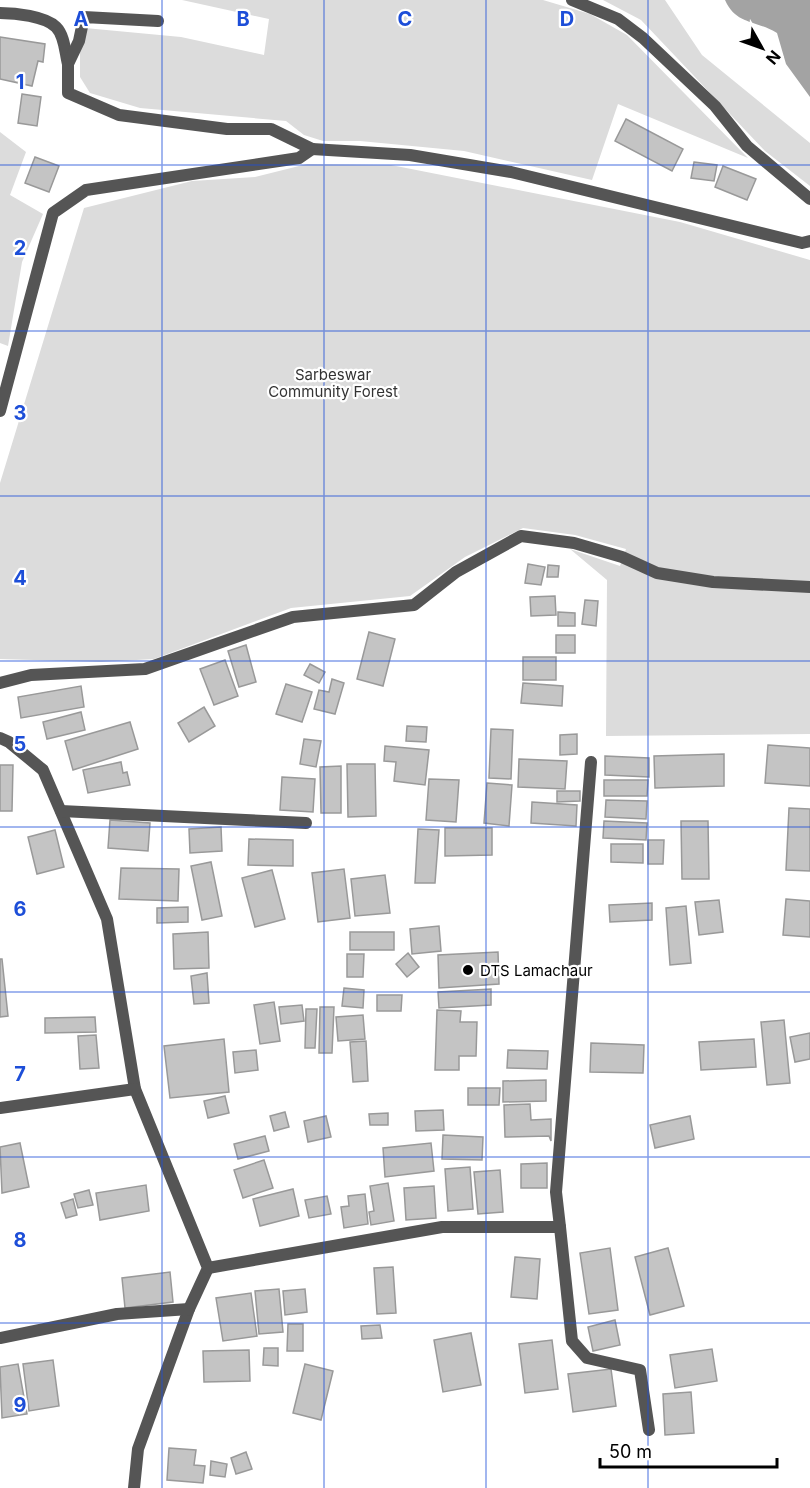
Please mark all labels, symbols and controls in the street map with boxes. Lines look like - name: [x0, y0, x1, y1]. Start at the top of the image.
- text: A: [74, 7, 89, 31]
- text: B: [236, 7, 250, 31]
- text: C: [398, 7, 412, 31]
- text: D: [560, 7, 574, 31]
- north arrow: [732, 18, 792, 78]
- text: N: [762, 47, 785, 69]
- text: 1: [16, 70, 24, 94]
- text: 2: [14, 236, 26, 260]
- park label: Sarbeswar Community Forest: [268, 365, 398, 401]
- text: 3: [14, 401, 26, 425]
- text: 4: [13, 566, 27, 590]
- text: 5: [14, 732, 26, 756]
- text: 6: [14, 897, 27, 921]
- place label: DTS Lamachaur: [480, 961, 593, 980]
- marker: DTS Lamachaur: [461, 963, 475, 977]
- text: 7: [14, 1062, 26, 1086]
- text: 8: [13, 1228, 27, 1252]
- text: 9: [14, 1393, 27, 1417]
- scale bar: [600, 1431, 777, 1469]
- text: 50 m: [609, 1441, 652, 1462]

